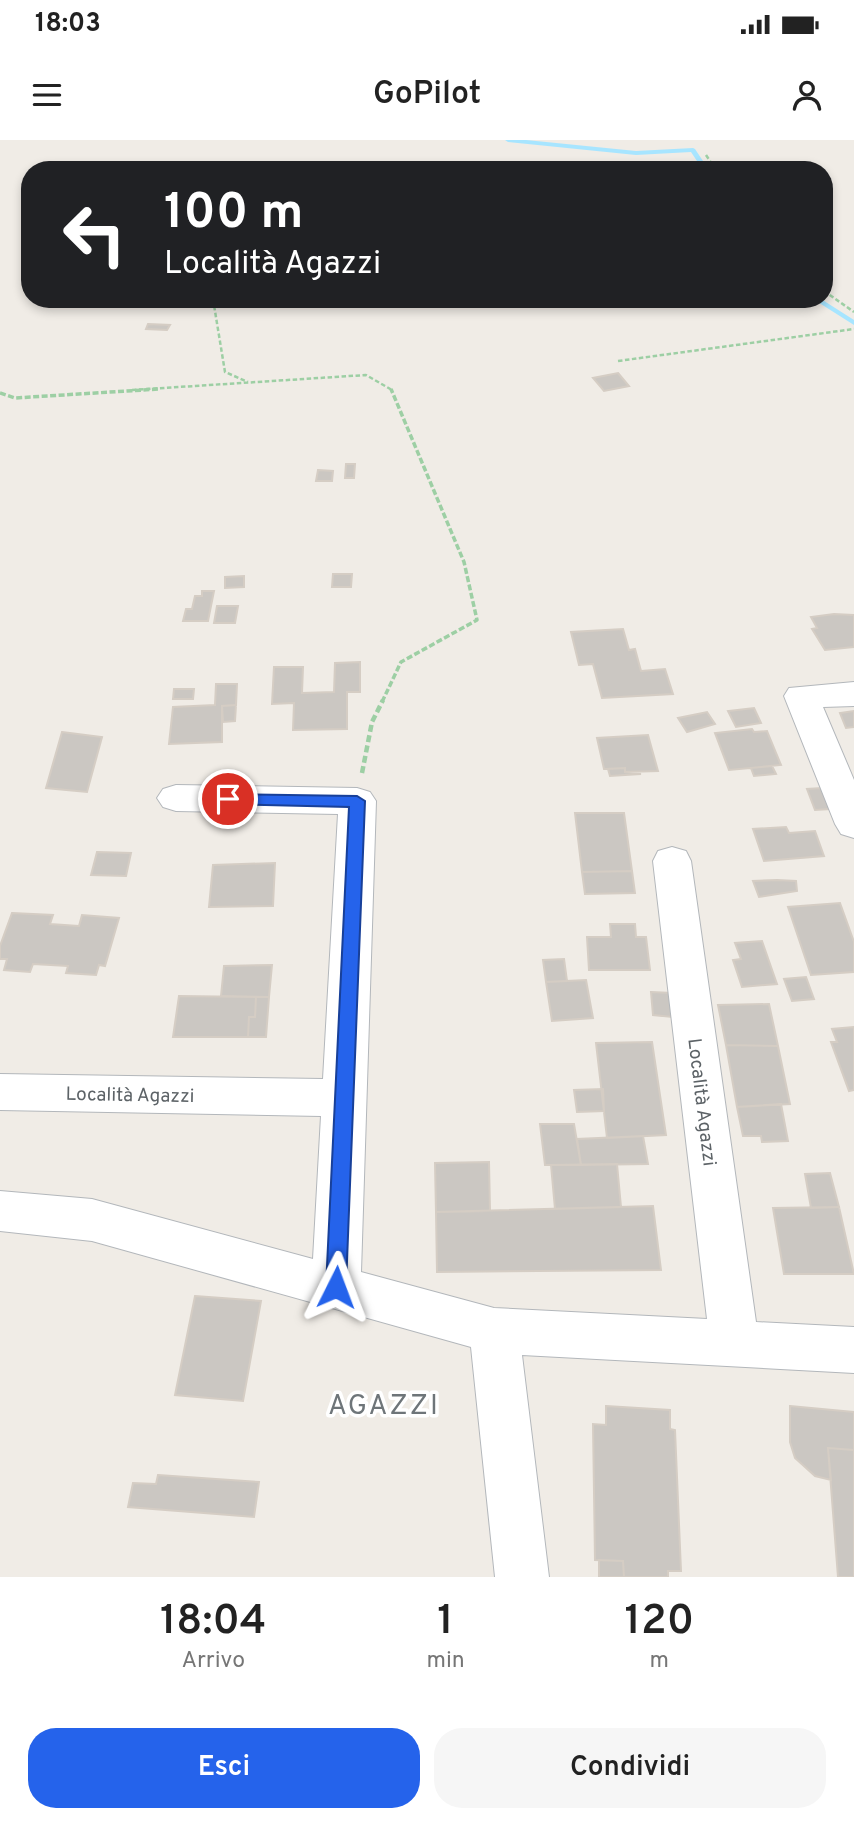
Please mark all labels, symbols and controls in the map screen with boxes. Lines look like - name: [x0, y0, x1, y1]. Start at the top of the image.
- text: 18:03: [35, 8, 101, 41]
- text: GoPilot: [373, 75, 481, 115]
- icon: menu: [28, 76, 66, 114]
- icon: person: [788, 76, 826, 114]
- text: 100 m: [164, 184, 303, 246]
- icon: left: [49, 189, 140, 280]
- text: Località Agazzi: [164, 245, 381, 285]
- pin: [198, 769, 258, 829]
- icon: arrive: [209, 780, 247, 818]
- street label: Località Agazzi: [681, 1037, 721, 1168]
- street label: Località Agazzi: [65, 1083, 195, 1109]
- position arrow: [299, 1250, 373, 1324]
- district label: AGAZZI: [328, 1389, 440, 1425]
- text: 18:04: [160, 1596, 267, 1649]
- text: 1: [437, 1596, 454, 1649]
- text: 120: [625, 1596, 694, 1649]
- text: Arrivo: [181, 1647, 245, 1676]
- text: min: [426, 1647, 465, 1676]
- text: m: [650, 1647, 669, 1676]
- button: Esci: [28, 1728, 420, 1808]
- button: Condividi: [434, 1728, 826, 1808]

